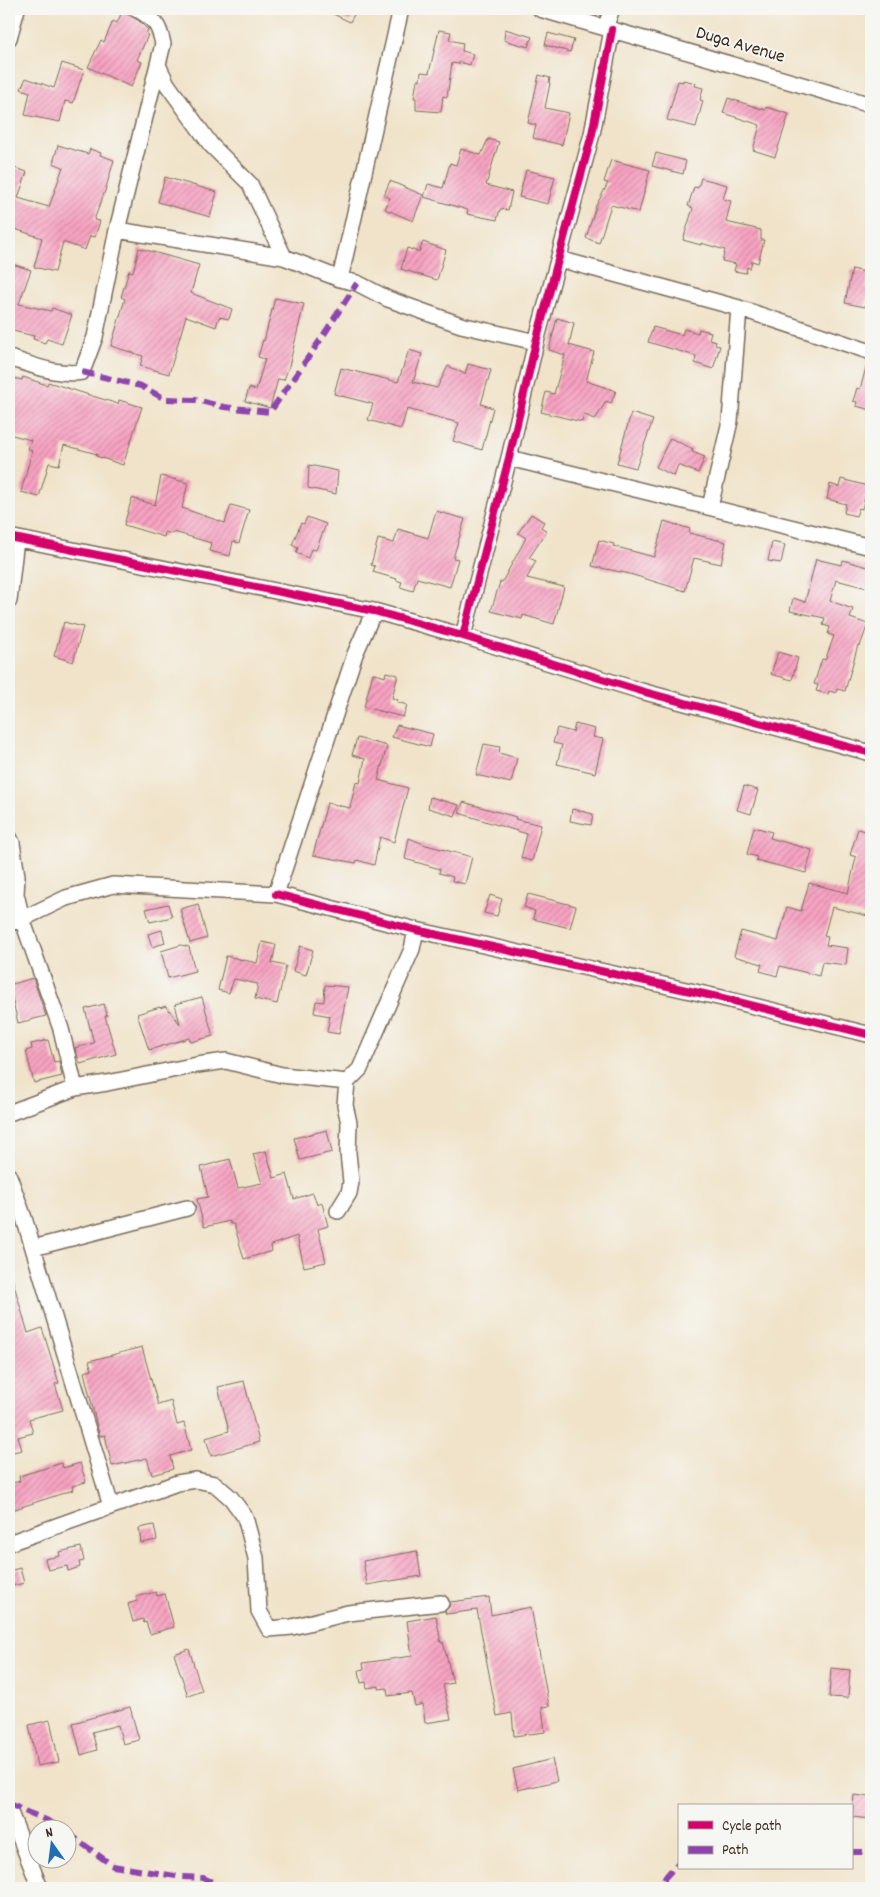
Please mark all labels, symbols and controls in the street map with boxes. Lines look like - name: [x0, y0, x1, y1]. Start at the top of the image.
- street label: Duga Avenue: [692, 20, 788, 72]
- legend: [678, 1804, 852, 1870]
- text: Cycle path: [722, 1816, 782, 1838]
- north arrow: [28, 1820, 78, 1870]
- text: N: [44, 1823, 55, 1844]
- text: Path: [722, 1840, 748, 1862]

